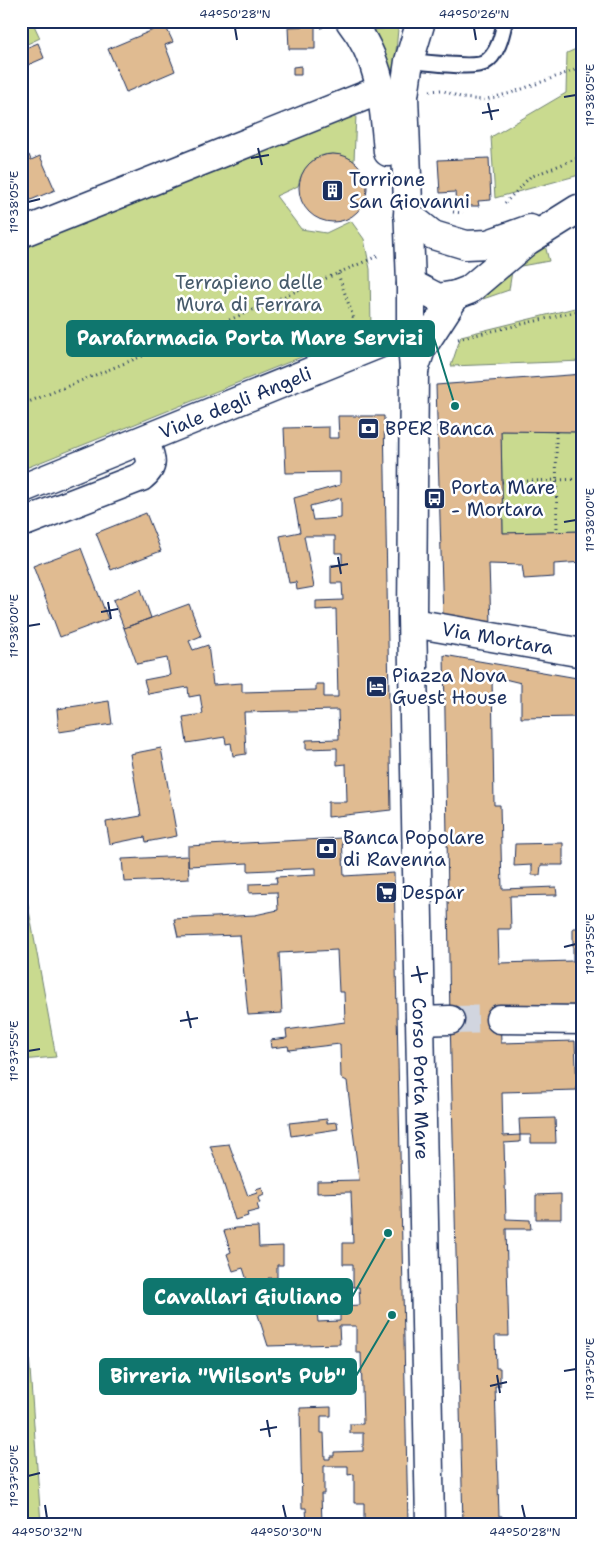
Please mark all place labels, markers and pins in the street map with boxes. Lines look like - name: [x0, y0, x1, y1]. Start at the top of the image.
- place label: Torrione San Giovanni: [349, 167, 470, 214]
- building icon: Torrione San Giovanni: [321, 178, 345, 202]
- callout: Parafarmacia Porta Mare Servizi: [67, 321, 434, 356]
- bank icon: BPER Banca: [357, 416, 381, 440]
- place label: BPER Banca: [385, 416, 494, 441]
- place label: Porta Mare - Mortara: [451, 475, 556, 522]
- bus stop icon: Porta Mare - Mortara: [423, 486, 447, 510]
- place label: Piazza Nova Guest House: [392, 663, 507, 710]
- hotel icon: Piazza Nova Guest House: [364, 674, 388, 698]
- place label: Banca Popolare di Ravenna: [343, 825, 485, 872]
- bank icon: Banca Popolare di Ravenna: [315, 836, 339, 860]
- supermarket icon: Despar: [374, 880, 398, 904]
- place label: Despar: [402, 880, 465, 905]
- callout: Cavallari Giuliano: [144, 1279, 352, 1314]
- callout: Birreria "Wilson's Pub": [100, 1359, 356, 1394]

